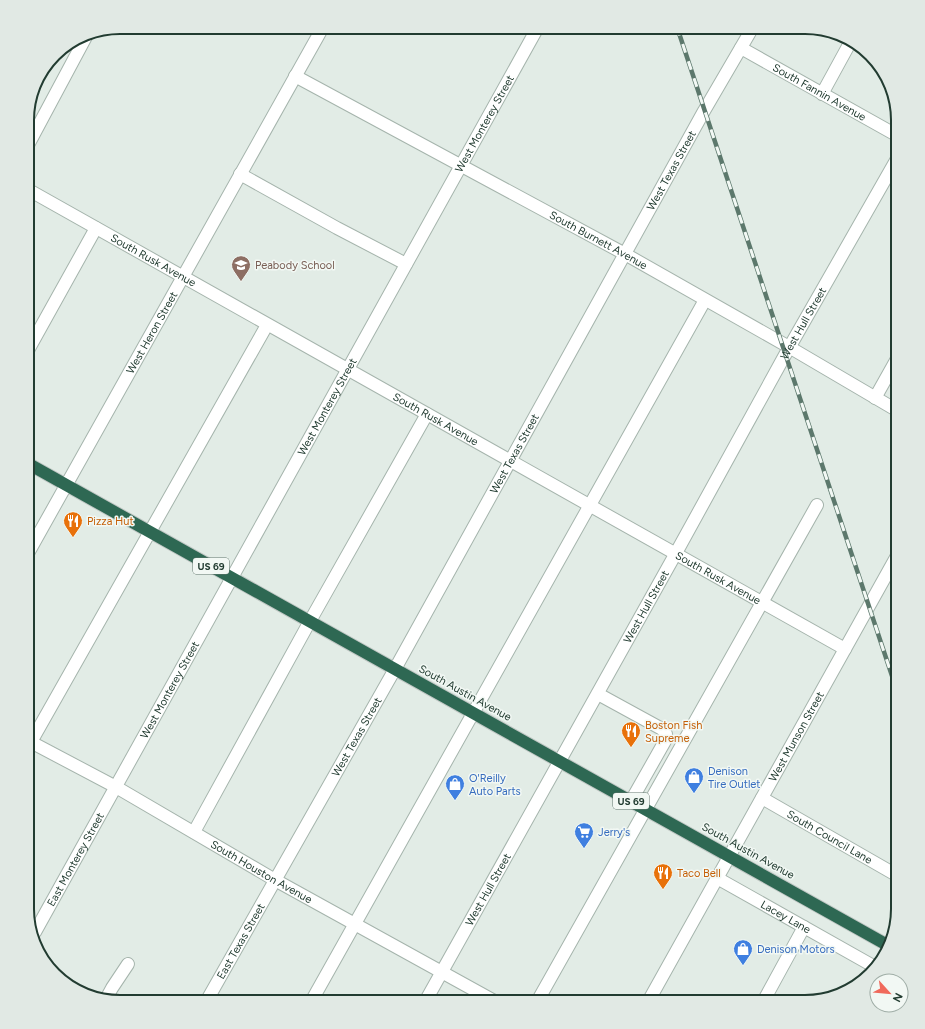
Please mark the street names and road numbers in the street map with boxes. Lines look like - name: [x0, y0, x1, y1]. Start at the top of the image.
- street label: South Fannin Avenue: [771, 61, 868, 123]
- street label: West Monterey Street: [452, 73, 517, 174]
- street label: West Texas Street: [644, 128, 698, 212]
- street label: South Burnett Avenue: [547, 208, 650, 272]
- street label: South Rusk Avenue: [108, 231, 198, 289]
- street label: West Hull Street: [777, 285, 829, 362]
- street label: West Heron Street: [123, 289, 180, 376]
- street label: West Monterey Street: [295, 356, 359, 458]
- street label: South Rusk Avenue: [391, 390, 481, 448]
- street label: West Texas Street: [487, 412, 541, 496]
- street label: South Rusk Avenue: [673, 549, 763, 607]
- road number: US 69: [193, 558, 229, 574]
- street label: West Hull Street: [621, 568, 671, 645]
- street label: West Monterey Street: [137, 639, 202, 741]
- street label: South Austin Avenue: [416, 662, 514, 724]
- street label: West Munson Street: [766, 689, 826, 784]
- street label: West Texas Street: [329, 695, 384, 779]
- road number: US 69: [613, 793, 649, 809]
- street label: South Council Lane: [785, 807, 875, 866]
- street label: East Monterey Street: [44, 810, 107, 909]
- street label: South Austin Avenue: [699, 820, 797, 882]
- street label: South Houston Avenue: [208, 837, 315, 906]
- street label: West Hull Street: [463, 851, 513, 928]
- street label: Lacey Lane: [759, 898, 813, 936]
- street label: East Texas Street: [214, 901, 267, 981]

